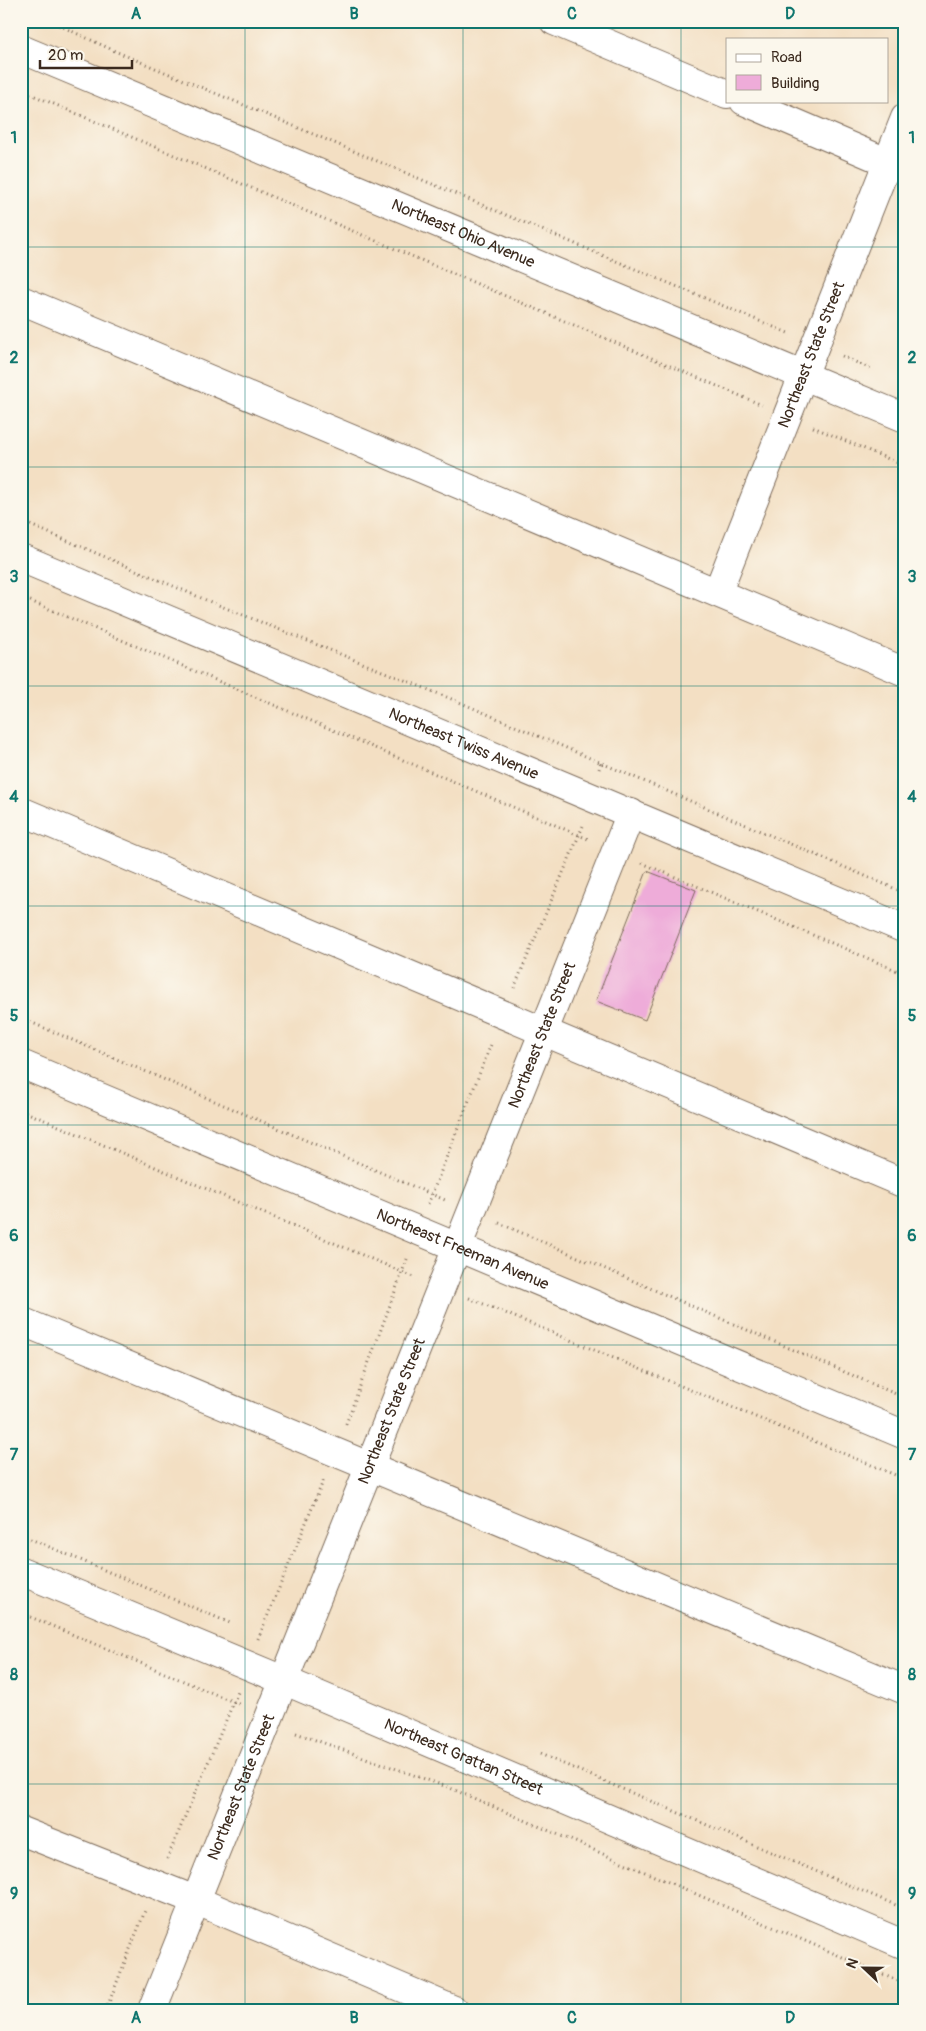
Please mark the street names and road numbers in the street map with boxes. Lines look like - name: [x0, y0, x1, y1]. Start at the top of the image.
- street label: Northeast Ohio Avenue: [388, 195, 538, 272]
- street label: Northeast State Street: [773, 278, 849, 431]
- street label: Northeast Twiss Avenue: [386, 703, 542, 784]
- street label: Northeast State Street: [504, 959, 580, 1111]
- street label: Northeast Freeman Avenue: [373, 1204, 552, 1294]
- street label: Northeast State Street: [353, 1335, 430, 1487]
- street label: Northeast State Street: [203, 1711, 280, 1863]
- street label: Northeast Grattan Street: [381, 1714, 546, 1800]

